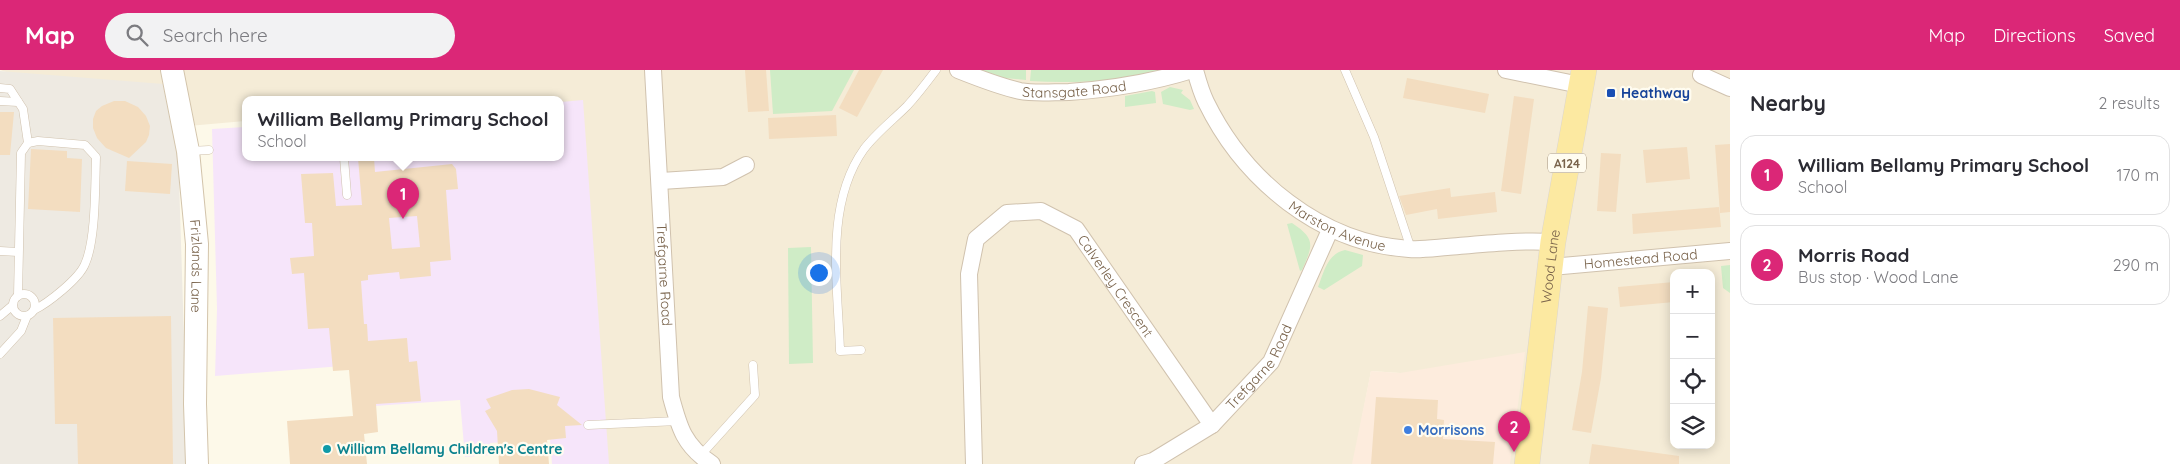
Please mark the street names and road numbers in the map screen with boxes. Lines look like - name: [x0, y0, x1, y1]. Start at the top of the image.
- street label: Stansgate Road: [1021, 77, 1128, 102]
- road number: A124: [1548, 154, 1586, 172]
- street label: Marston Avenue: [1285, 197, 1387, 255]
- street label: Frizlands Lane: [186, 218, 206, 313]
- street label: Trefgarne Road: [652, 223, 676, 327]
- street label: Wood Lane: [1537, 228, 1564, 304]
- street label: Calverley Crescent: [1074, 231, 1157, 341]
- street label: Homestead Road: [1583, 245, 1698, 273]
- street label: Trefgarne Road: [1222, 321, 1296, 414]

